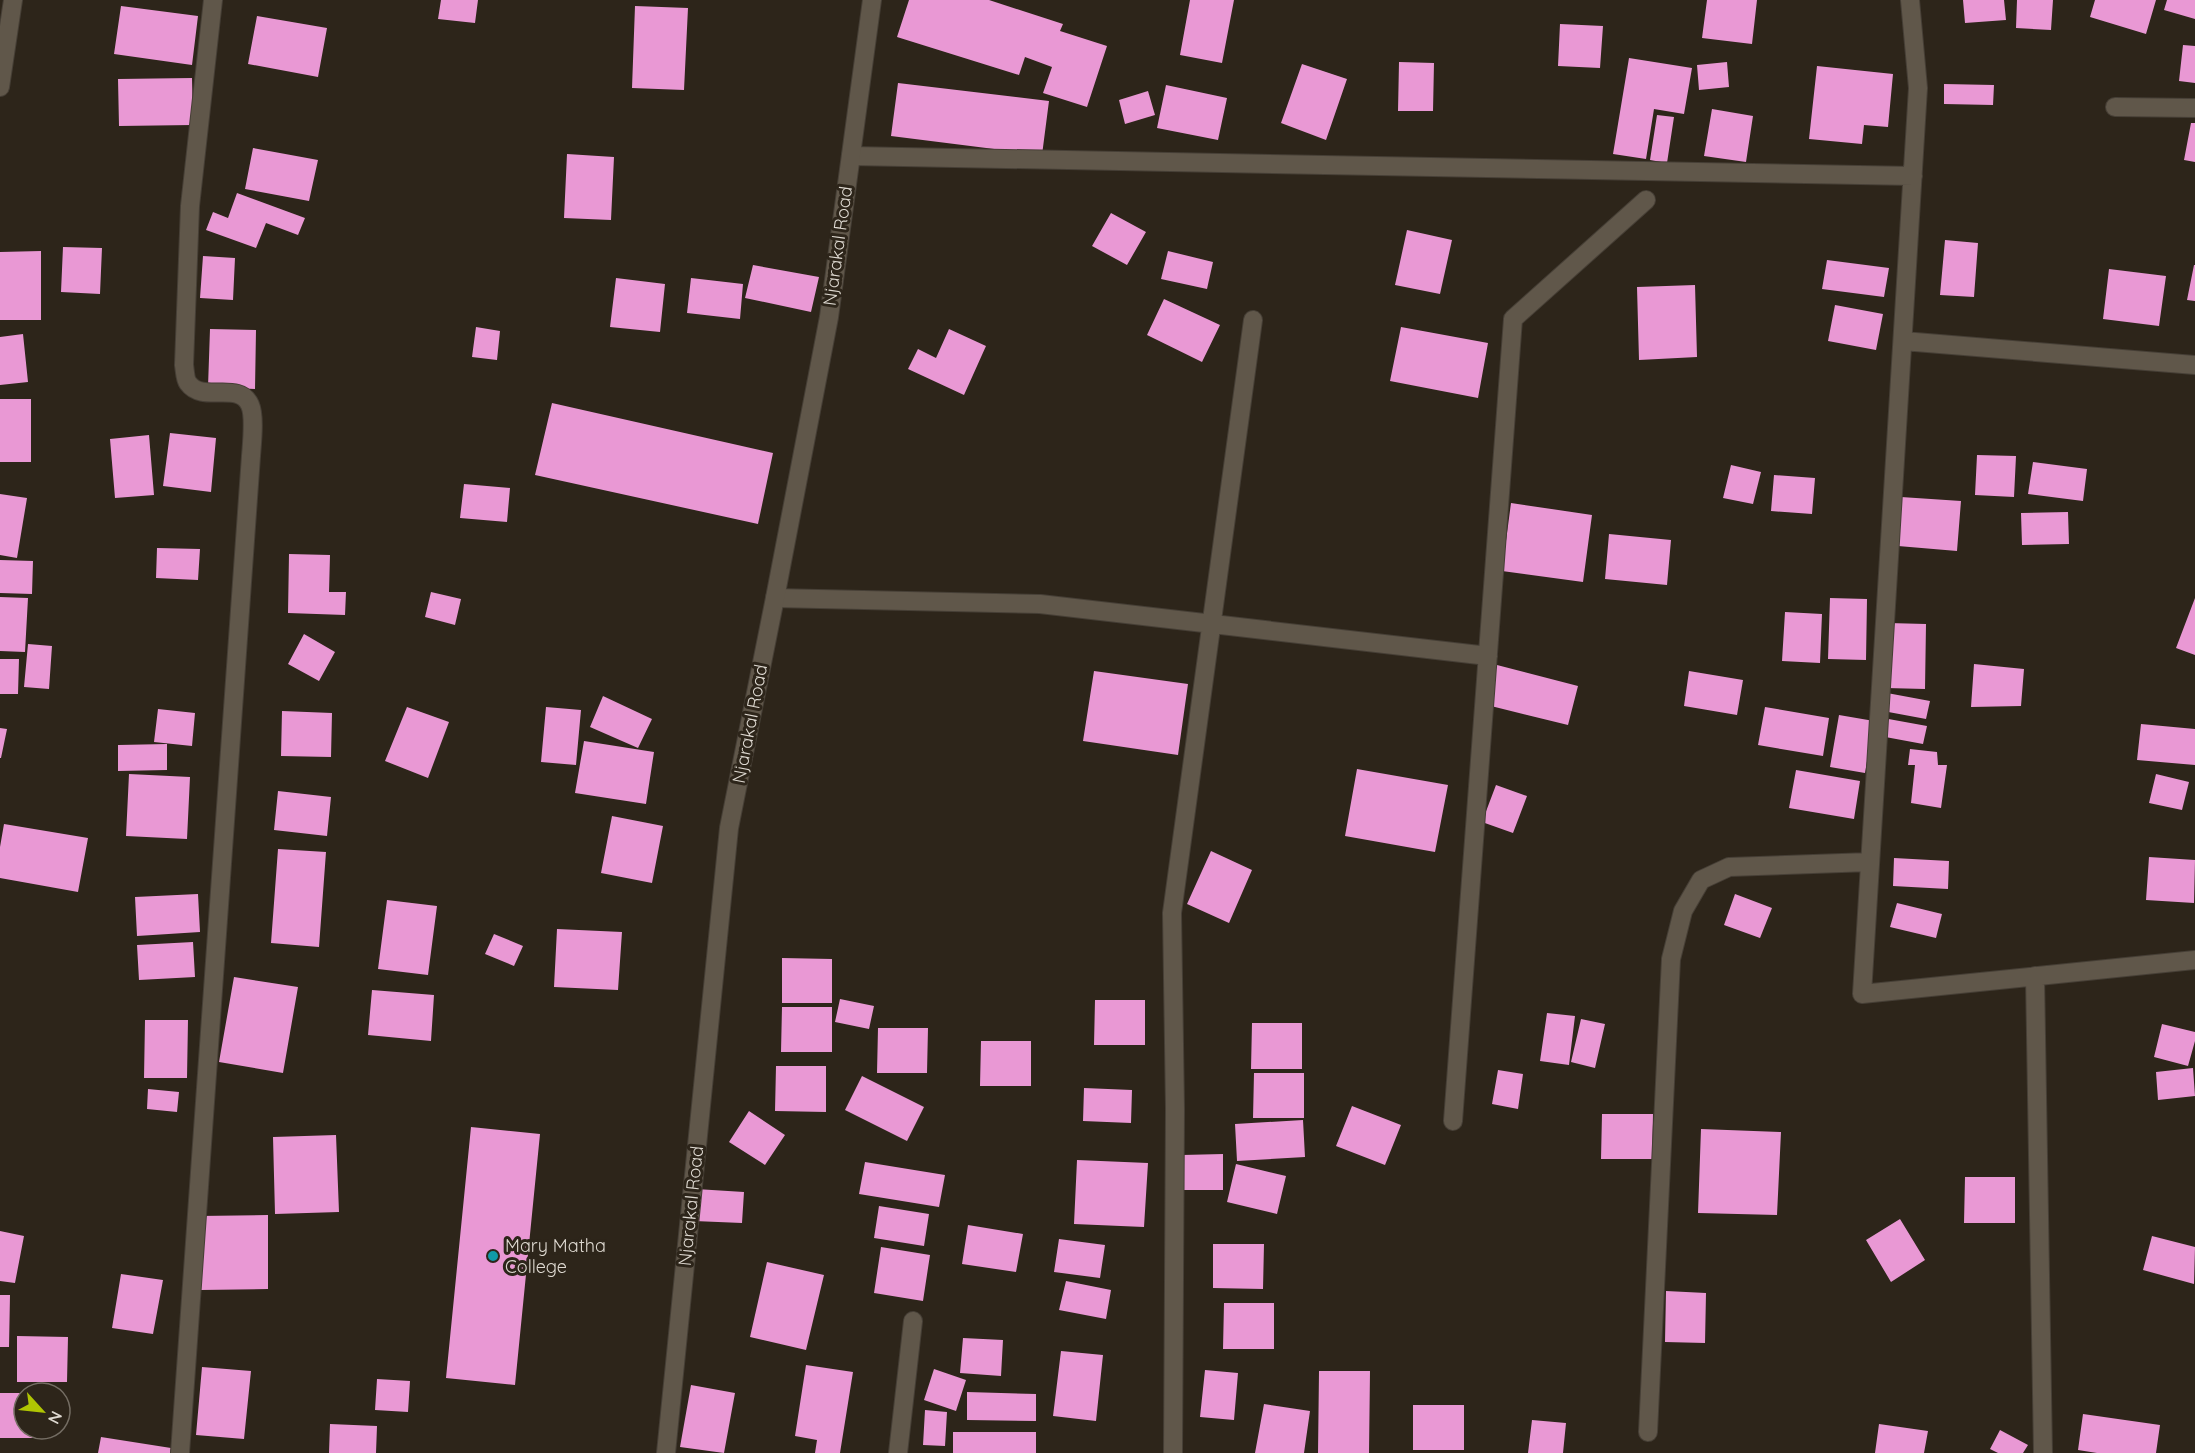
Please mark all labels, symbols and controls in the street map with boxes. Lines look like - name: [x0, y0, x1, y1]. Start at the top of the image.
- street label: Njarakal Road: [818, 185, 857, 307]
- street label: Njarakal Road: [727, 662, 772, 785]
- street label: Njarakal Road: [673, 1145, 708, 1267]
- place label: Mary Matha College: [505, 1234, 606, 1278]
- marker: Mary Matha College: [486, 1249, 500, 1263]
- north arrow: [12, 1381, 72, 1441]
- text: N: [44, 1408, 67, 1428]

